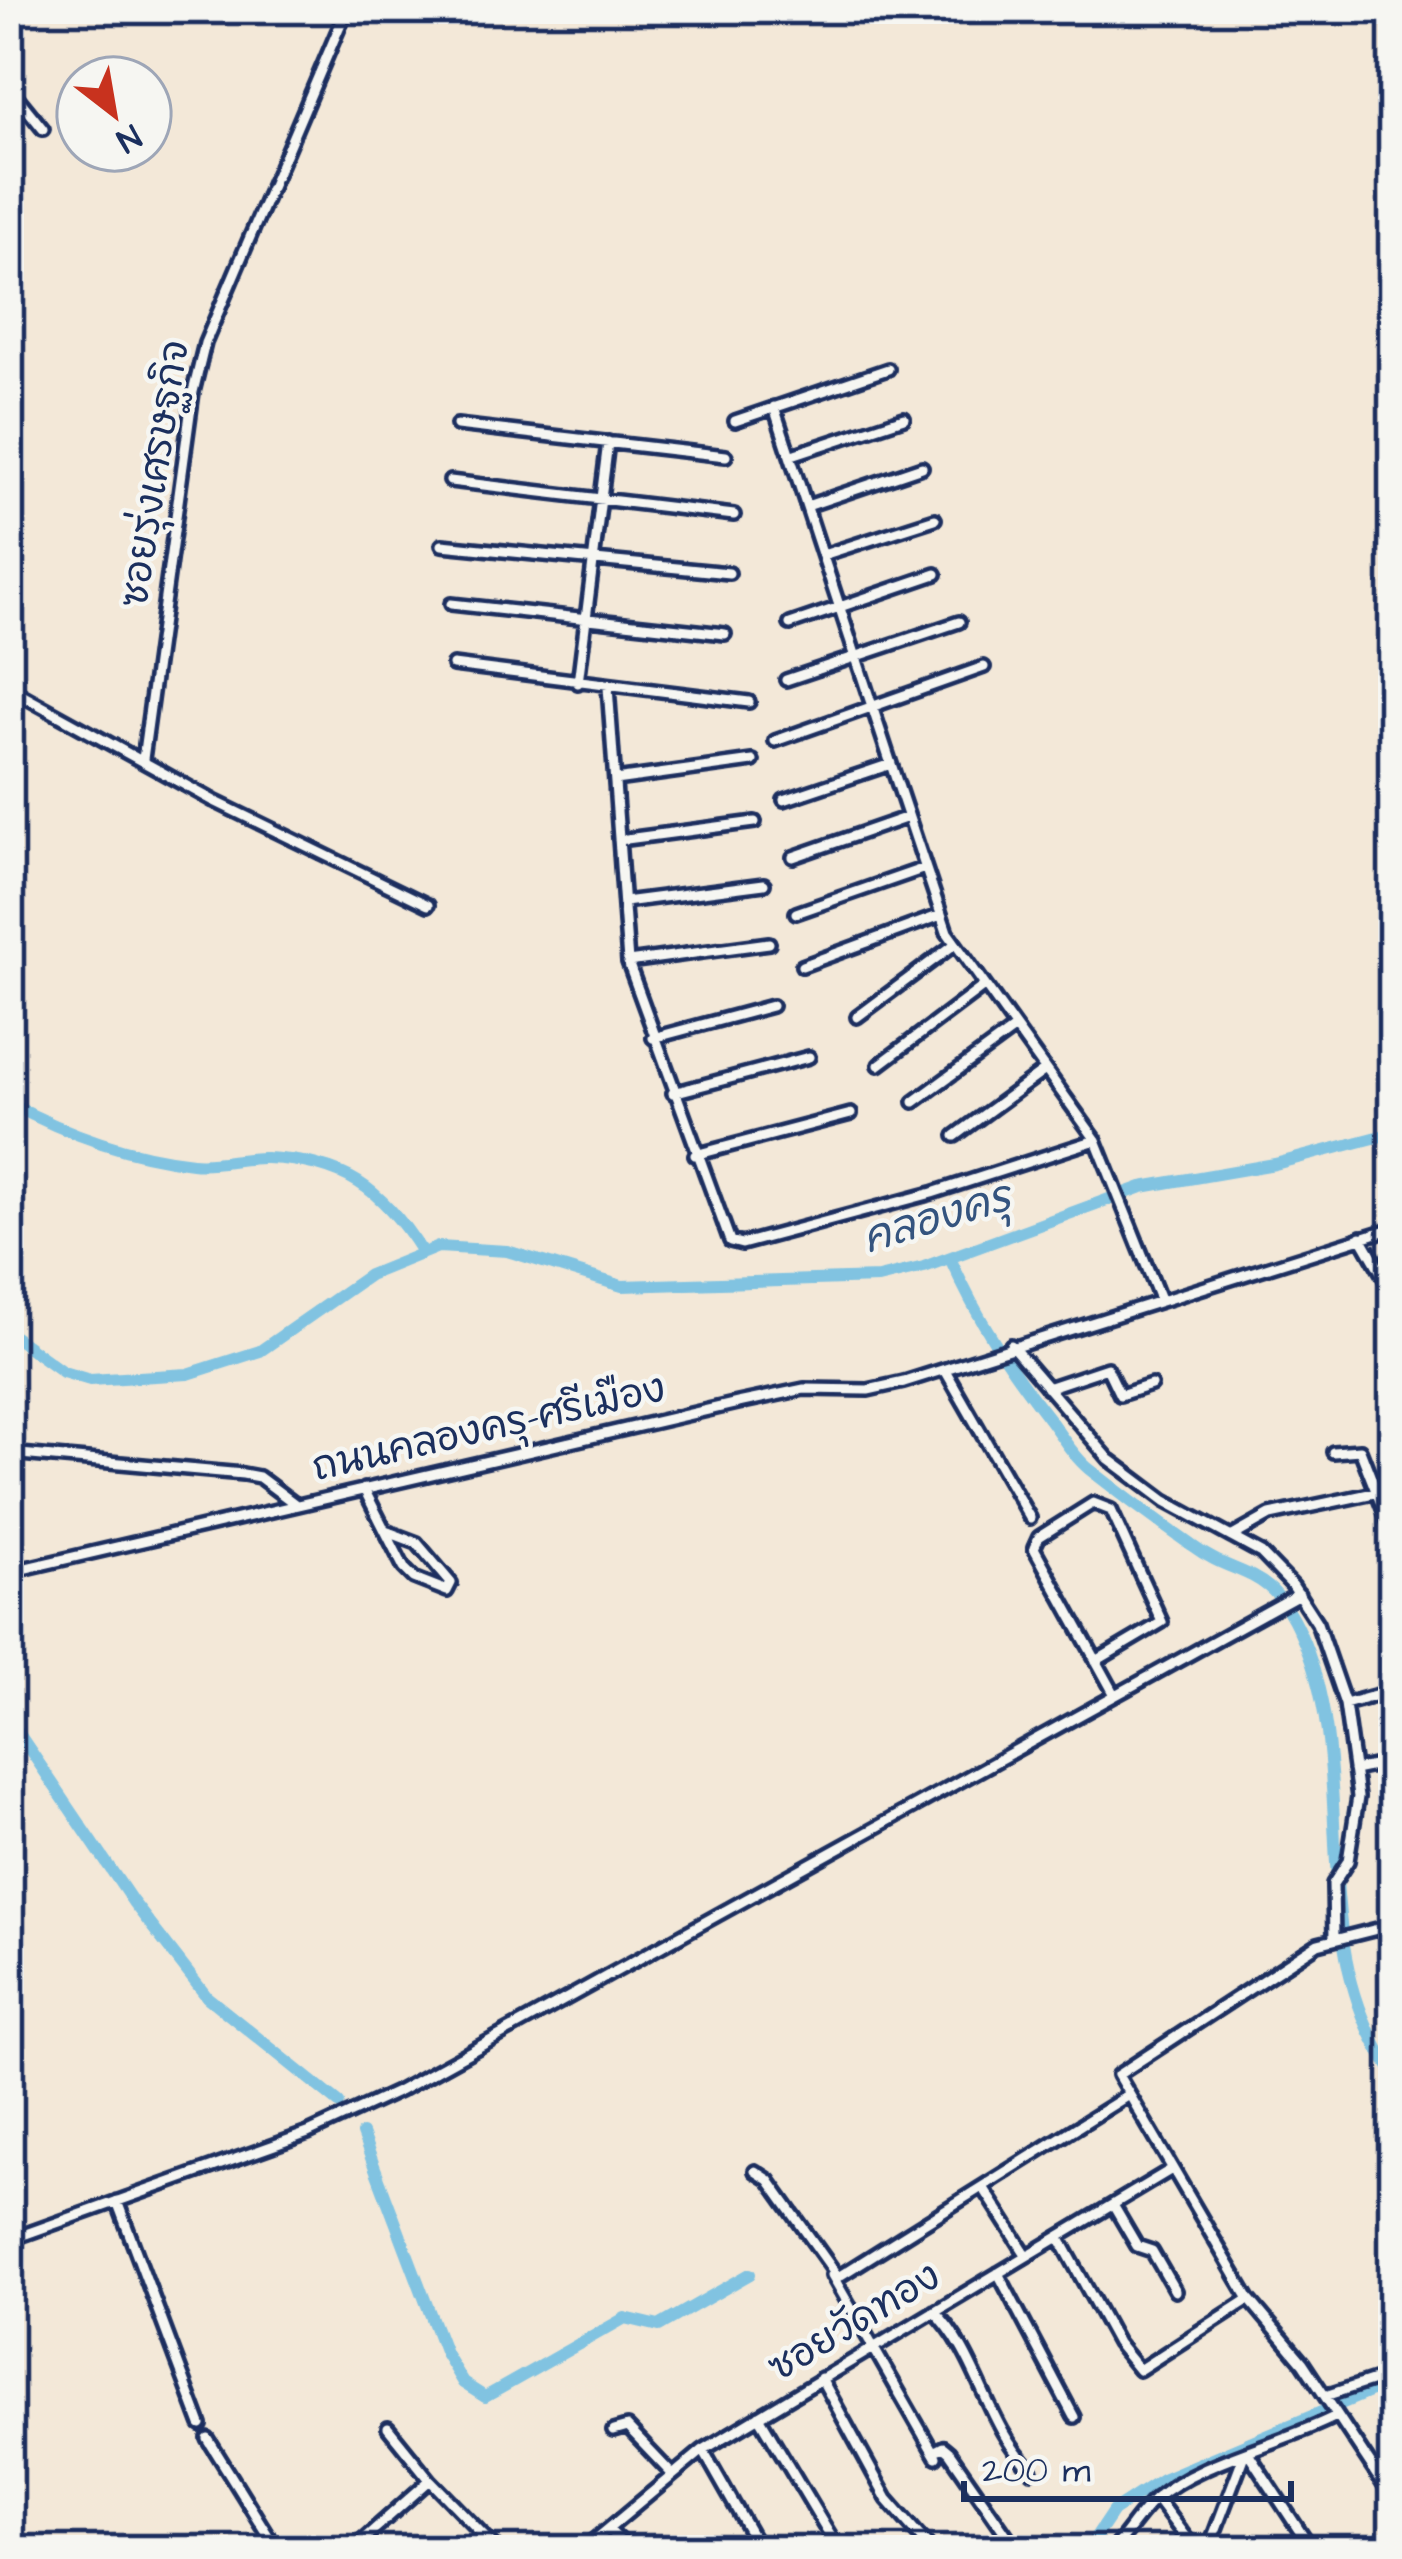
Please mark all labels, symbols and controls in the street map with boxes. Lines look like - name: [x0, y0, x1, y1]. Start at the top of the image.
- north arrow: [54, 54, 174, 174]
- text: N: [107, 113, 149, 163]
- street label: ซอยรุ่งเศรษฐกิจ: [108, 337, 204, 611]
- water label: คลองครุ: [856, 1168, 1022, 1269]
- street label: ถนนคลองครุ-ศรีเมือง: [307, 1362, 671, 1496]
- street label: ซอยวัดทอง: [759, 2250, 951, 2396]
- scale bar: [964, 2427, 1291, 2501]
- text: 200 m: [982, 2445, 1090, 2496]

